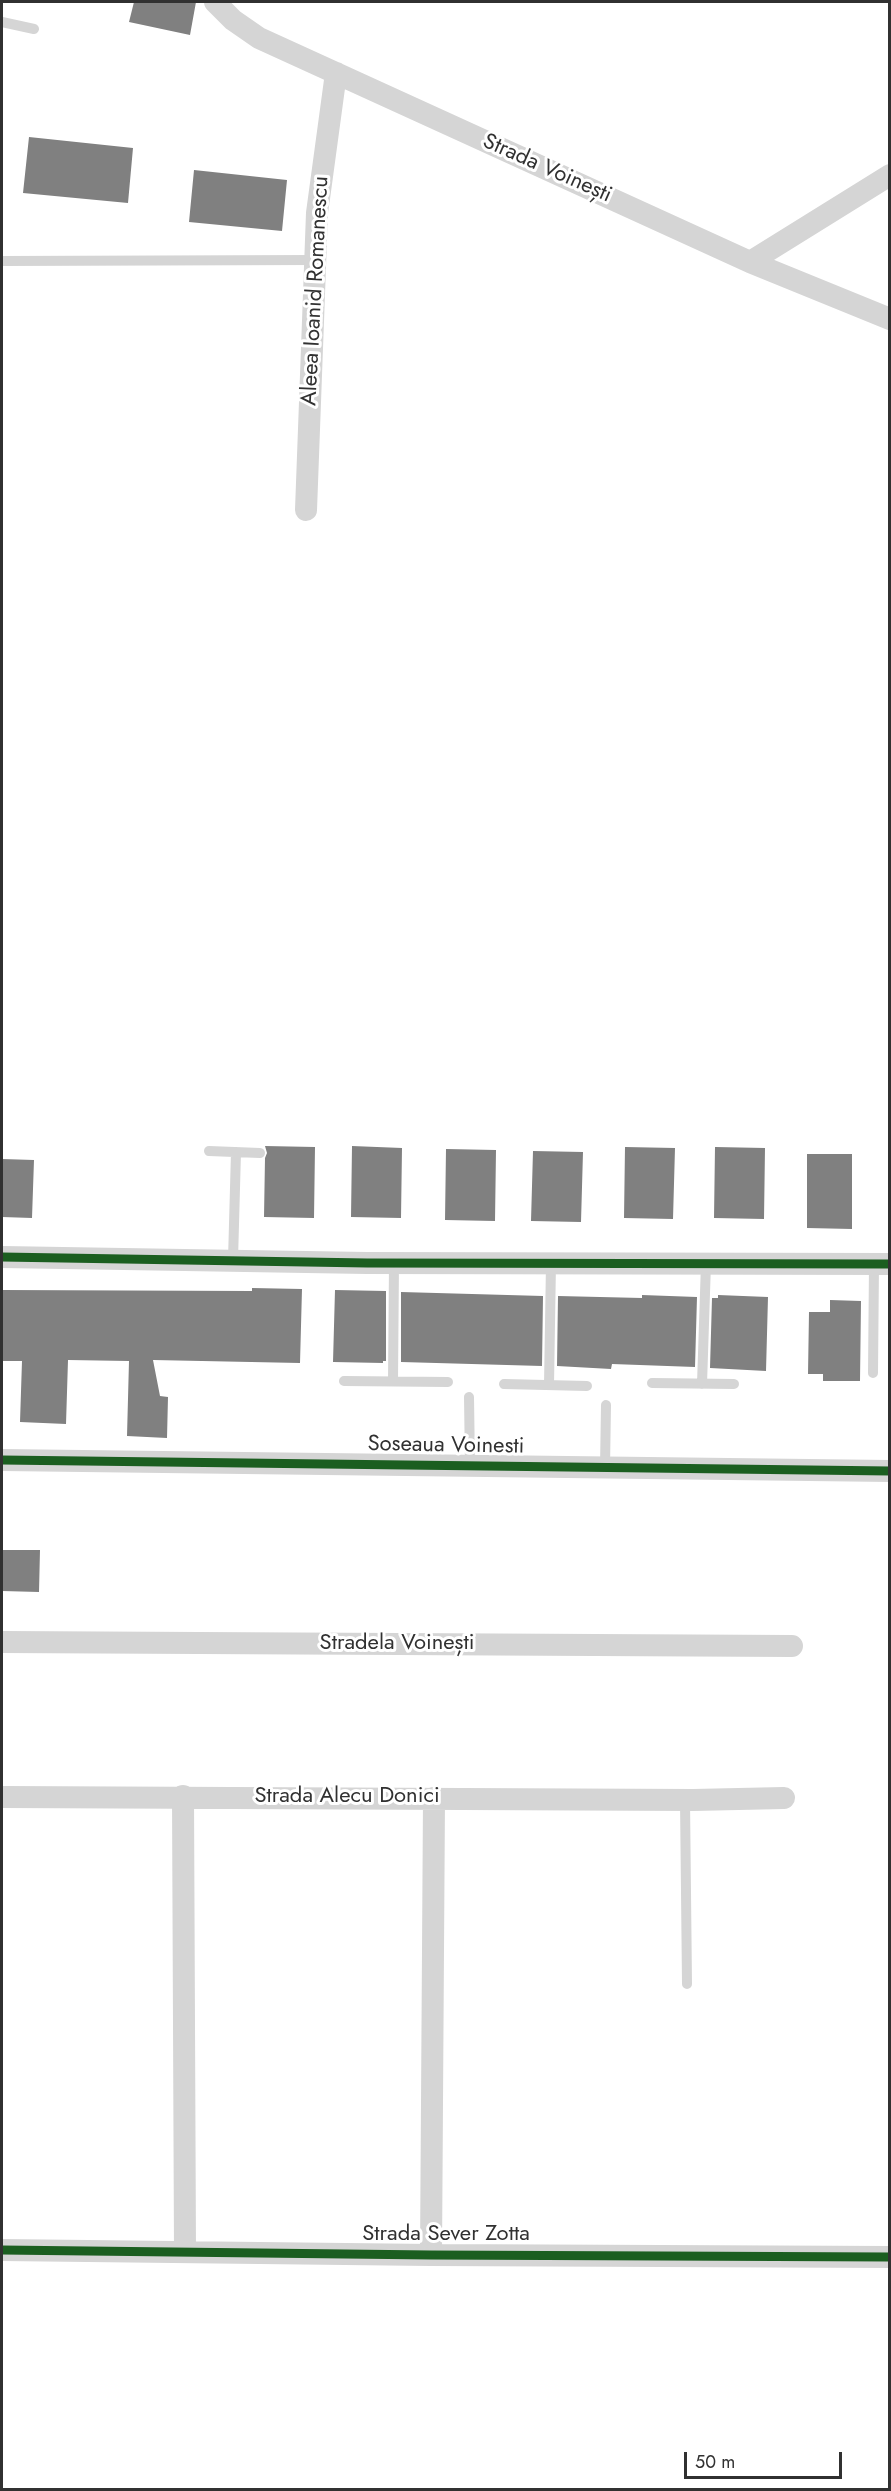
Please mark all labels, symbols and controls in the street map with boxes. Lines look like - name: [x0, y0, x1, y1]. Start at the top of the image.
- street label: Strada Voinești: [478, 129, 616, 209]
- street label: Aleea Ioanid Romanescu: [297, 176, 335, 406]
- street label: Soseaua Voinesti: [367, 1431, 525, 1461]
- street label: Stradela Voinești: [320, 1631, 474, 1657]
- street label: Strada Alecu Donici: [254, 1784, 440, 1810]
- street label: Strada Sever Zotta: [362, 2222, 530, 2248]
- scale bar: [687, 2440, 844, 2478]
- text: 50 m: [695, 2449, 735, 2475]

